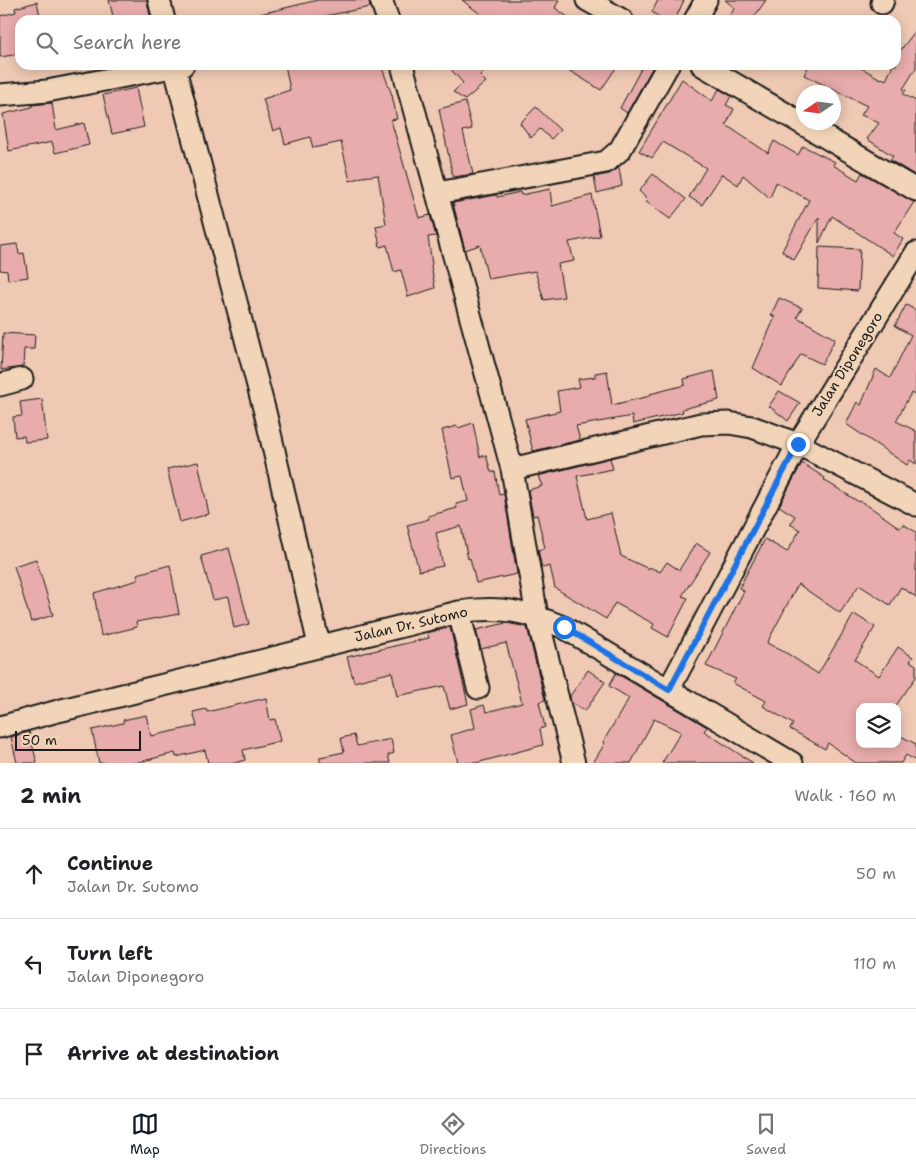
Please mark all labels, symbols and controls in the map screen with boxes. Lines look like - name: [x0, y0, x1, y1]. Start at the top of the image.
- search box: [15, 15, 901, 70]
- icon: search: [33, 29, 61, 57]
- text: Search here: [73, 30, 182, 55]
- north arrow: [796, 85, 841, 130]
- street label: Jalan Diponegoro: [808, 308, 886, 420]
- route end: [787, 433, 810, 456]
- street label: Jalan Dr. Sutomo: [353, 602, 469, 646]
- route start: [553, 616, 576, 639]
- map controls: [856, 703, 901, 748]
- button: layers: [856, 703, 901, 748]
- scale bar: [15, 728, 141, 751]
- text: 50 m: [22, 731, 57, 749]
- text: 2 min: [20, 782, 81, 810]
- text: Walk · 160 m: [795, 785, 896, 806]
- text: Continue: [67, 851, 153, 876]
- icon: ahead: [20, 860, 48, 888]
- text: 50 m: [856, 863, 896, 884]
- text: Jalan Dr. Sutomo: [67, 876, 199, 897]
- text: Turn left: [67, 941, 153, 966]
- icon: left: [20, 950, 48, 978]
- text: 110 m: [853, 953, 896, 974]
- text: Jalan Diponegoro: [67, 966, 204, 987]
- icon: arrive: [20, 1040, 48, 1068]
- text: Arrive at destination: [67, 1041, 279, 1066]
- tab: Map: [130, 1110, 160, 1158]
- tab: Directions: [420, 1110, 486, 1158]
- tab: Saved: [746, 1110, 786, 1158]

